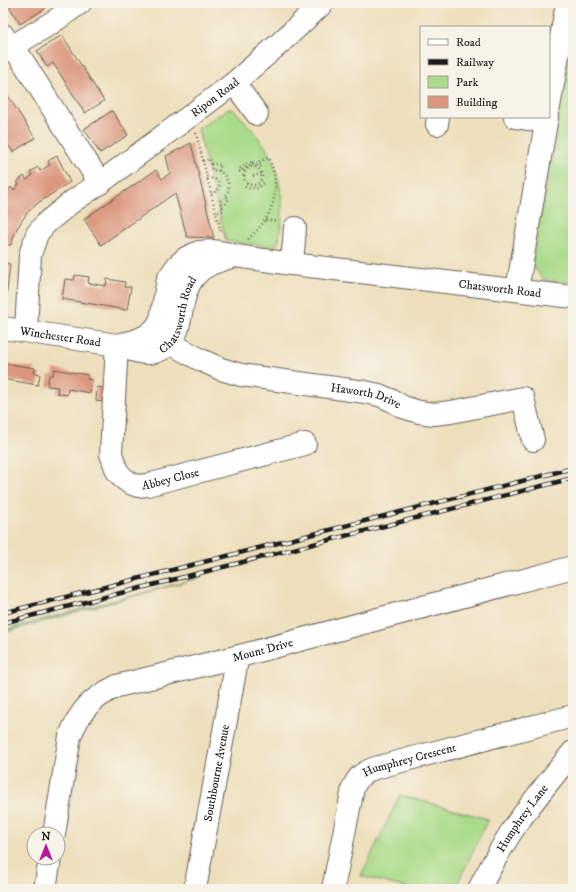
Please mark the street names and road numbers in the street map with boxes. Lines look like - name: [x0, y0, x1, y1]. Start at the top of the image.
- street label: Ripon Road: [188, 75, 243, 121]
- street label: Chatsworth Road: [156, 273, 200, 357]
- street label: Chatsworth Road: [458, 277, 542, 301]
- street label: Winchester Road: [18, 323, 102, 350]
- street label: Haworth Drive: [330, 380, 404, 412]
- street label: Abbey Close: [141, 465, 201, 493]
- street label: Mount Drive: [231, 635, 295, 666]
- street label: Southbourne Avenue: [201, 723, 233, 823]
- street label: Humphrey Crescent: [360, 740, 458, 781]
- street label: Humphrey Lane: [493, 782, 552, 855]

